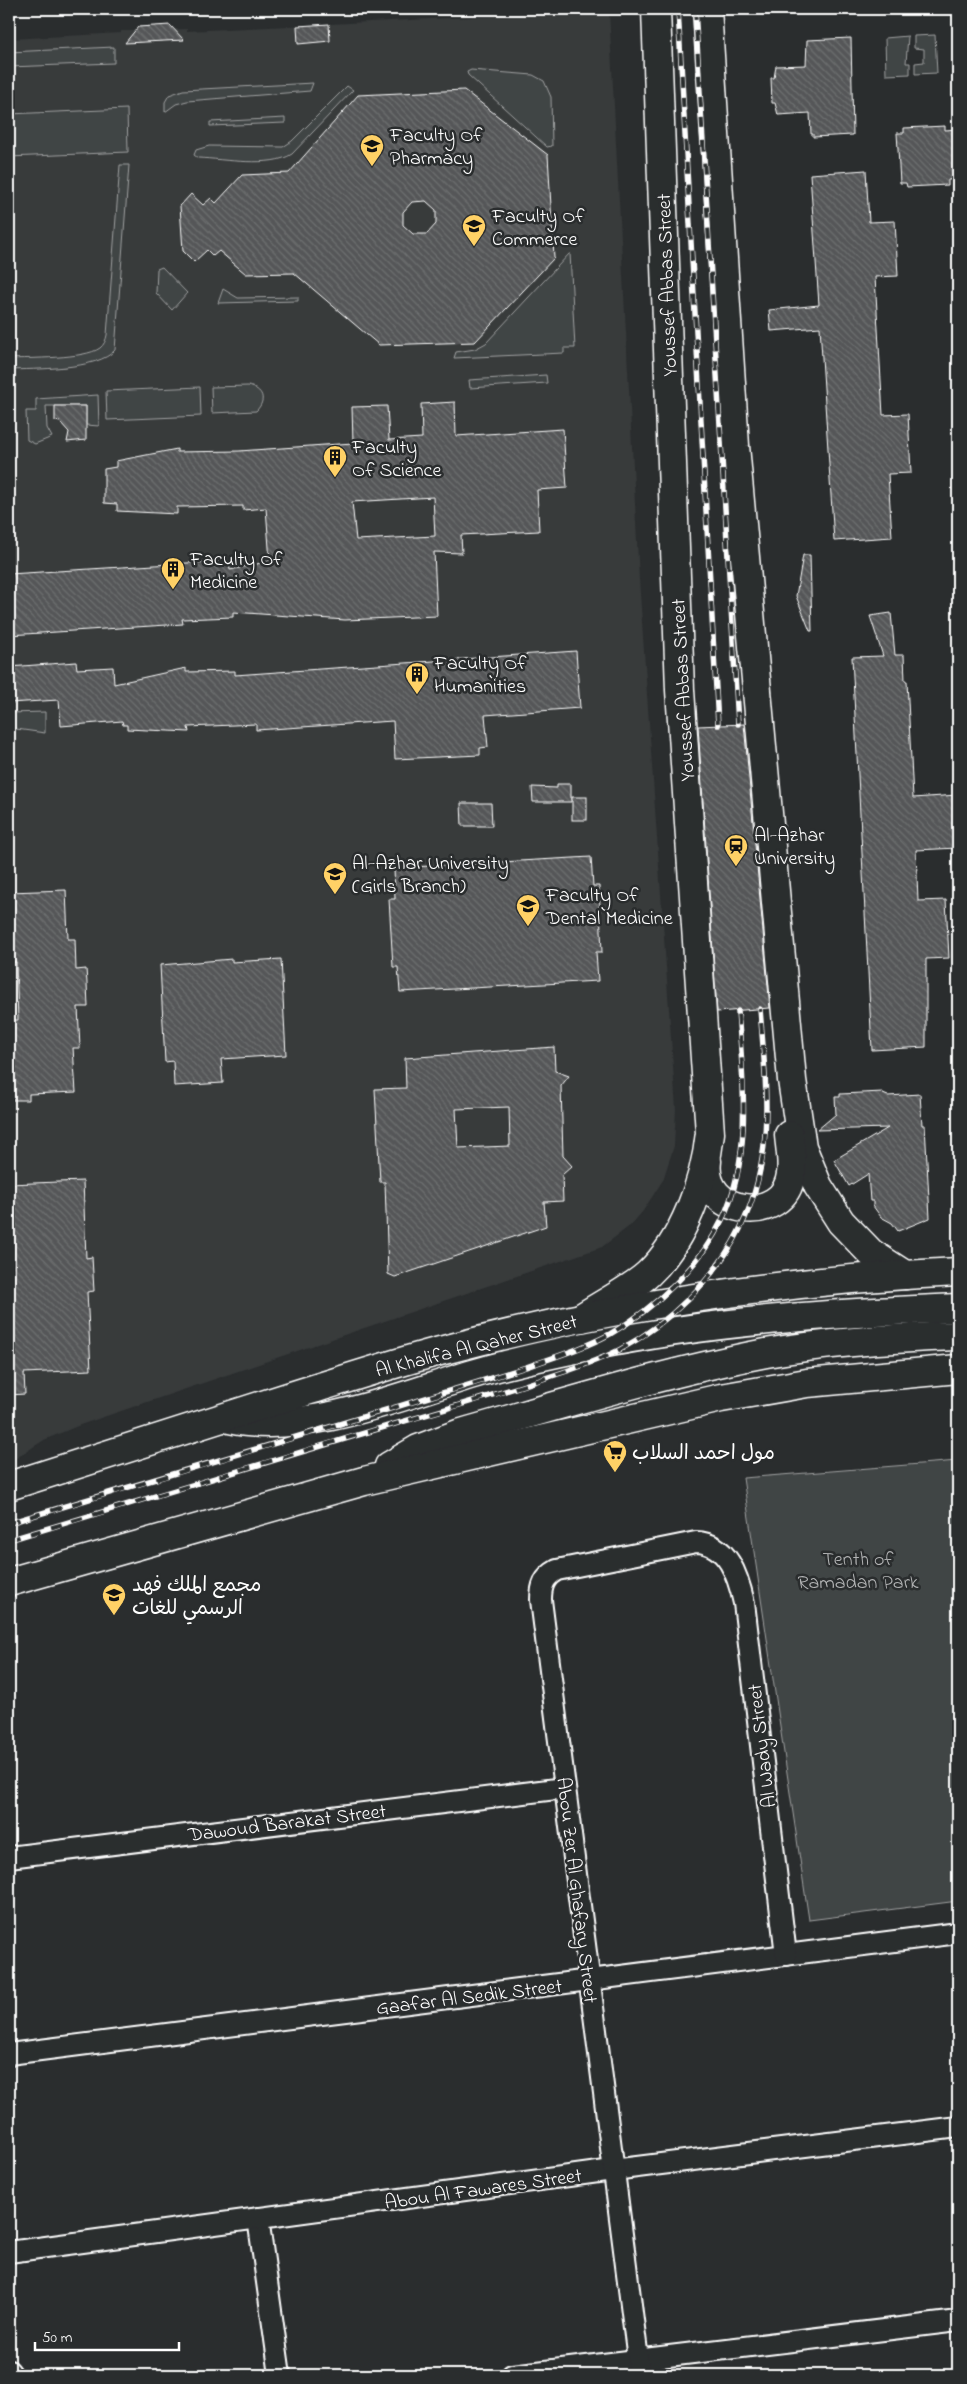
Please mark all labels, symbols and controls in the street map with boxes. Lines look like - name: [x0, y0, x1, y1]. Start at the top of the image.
- place label: Faculty Of Pharmacy: [389, 122, 483, 174]
- school or university icon: Faculty Of Pharmacy: [359, 133, 385, 167]
- street label: Youssef Abbas Street: [651, 193, 686, 377]
- place label: Faculty Of Commerce: [491, 203, 585, 255]
- school or university icon: Faculty Of Commerce: [461, 213, 487, 247]
- place label: Faculty Of Science: [351, 434, 441, 486]
- building icon: Faculty Of Science: [322, 444, 348, 478]
- place label: Faculty Of Medicine: [189, 546, 283, 598]
- building icon: Faculty Of Medicine: [160, 556, 186, 590]
- street label: Youssef Abbas Street: [665, 597, 704, 782]
- place label: Faculty Of Humanities: [433, 650, 527, 702]
- building icon: Faculty Of Humanities: [404, 661, 430, 695]
- place label: Al-Azhar University: [754, 822, 835, 874]
- station icon: Al-Azhar University: [723, 833, 749, 867]
- place label: Al-Azhar University (Girls Branch): [352, 850, 509, 902]
- school or university icon: Al-Azhar University (Girls Branch): [322, 861, 348, 895]
- place label: Faculty Of Dental Medicine: [545, 882, 673, 934]
- school or university icon: Faculty Of Dental Medicine: [515, 893, 541, 927]
- street label: Al Khalifa Al Qaher Street: [373, 1308, 581, 1387]
- supermarket icon: مول احمد السلاب: [602, 1439, 628, 1473]
- place label: مول احمد السلاب: [632, 1440, 775, 1469]
- park label: Tenth of Ramadan Park: [797, 1546, 919, 1598]
- place label: مجمع الملك فهد الرسمي للغات: [132, 1572, 261, 1625]
- school or university icon: مجمع الملك فهد الرسمي للغات: [101, 1582, 127, 1616]
- street label: Al Wady Street: [741, 1682, 785, 1809]
- street label: Abou Zer Al Ghafary Street: [547, 1776, 604, 2005]
- street label: Dawoud Barakat Street: [186, 1798, 388, 1851]
- street label: Gaafar Al Sedik Street: [375, 1973, 564, 2024]
- street label: Abou Al Fawares Street: [383, 2162, 584, 2219]
- scale bar: [35, 2319, 179, 2351]
- text: 50 m: [42, 2327, 73, 2349]

